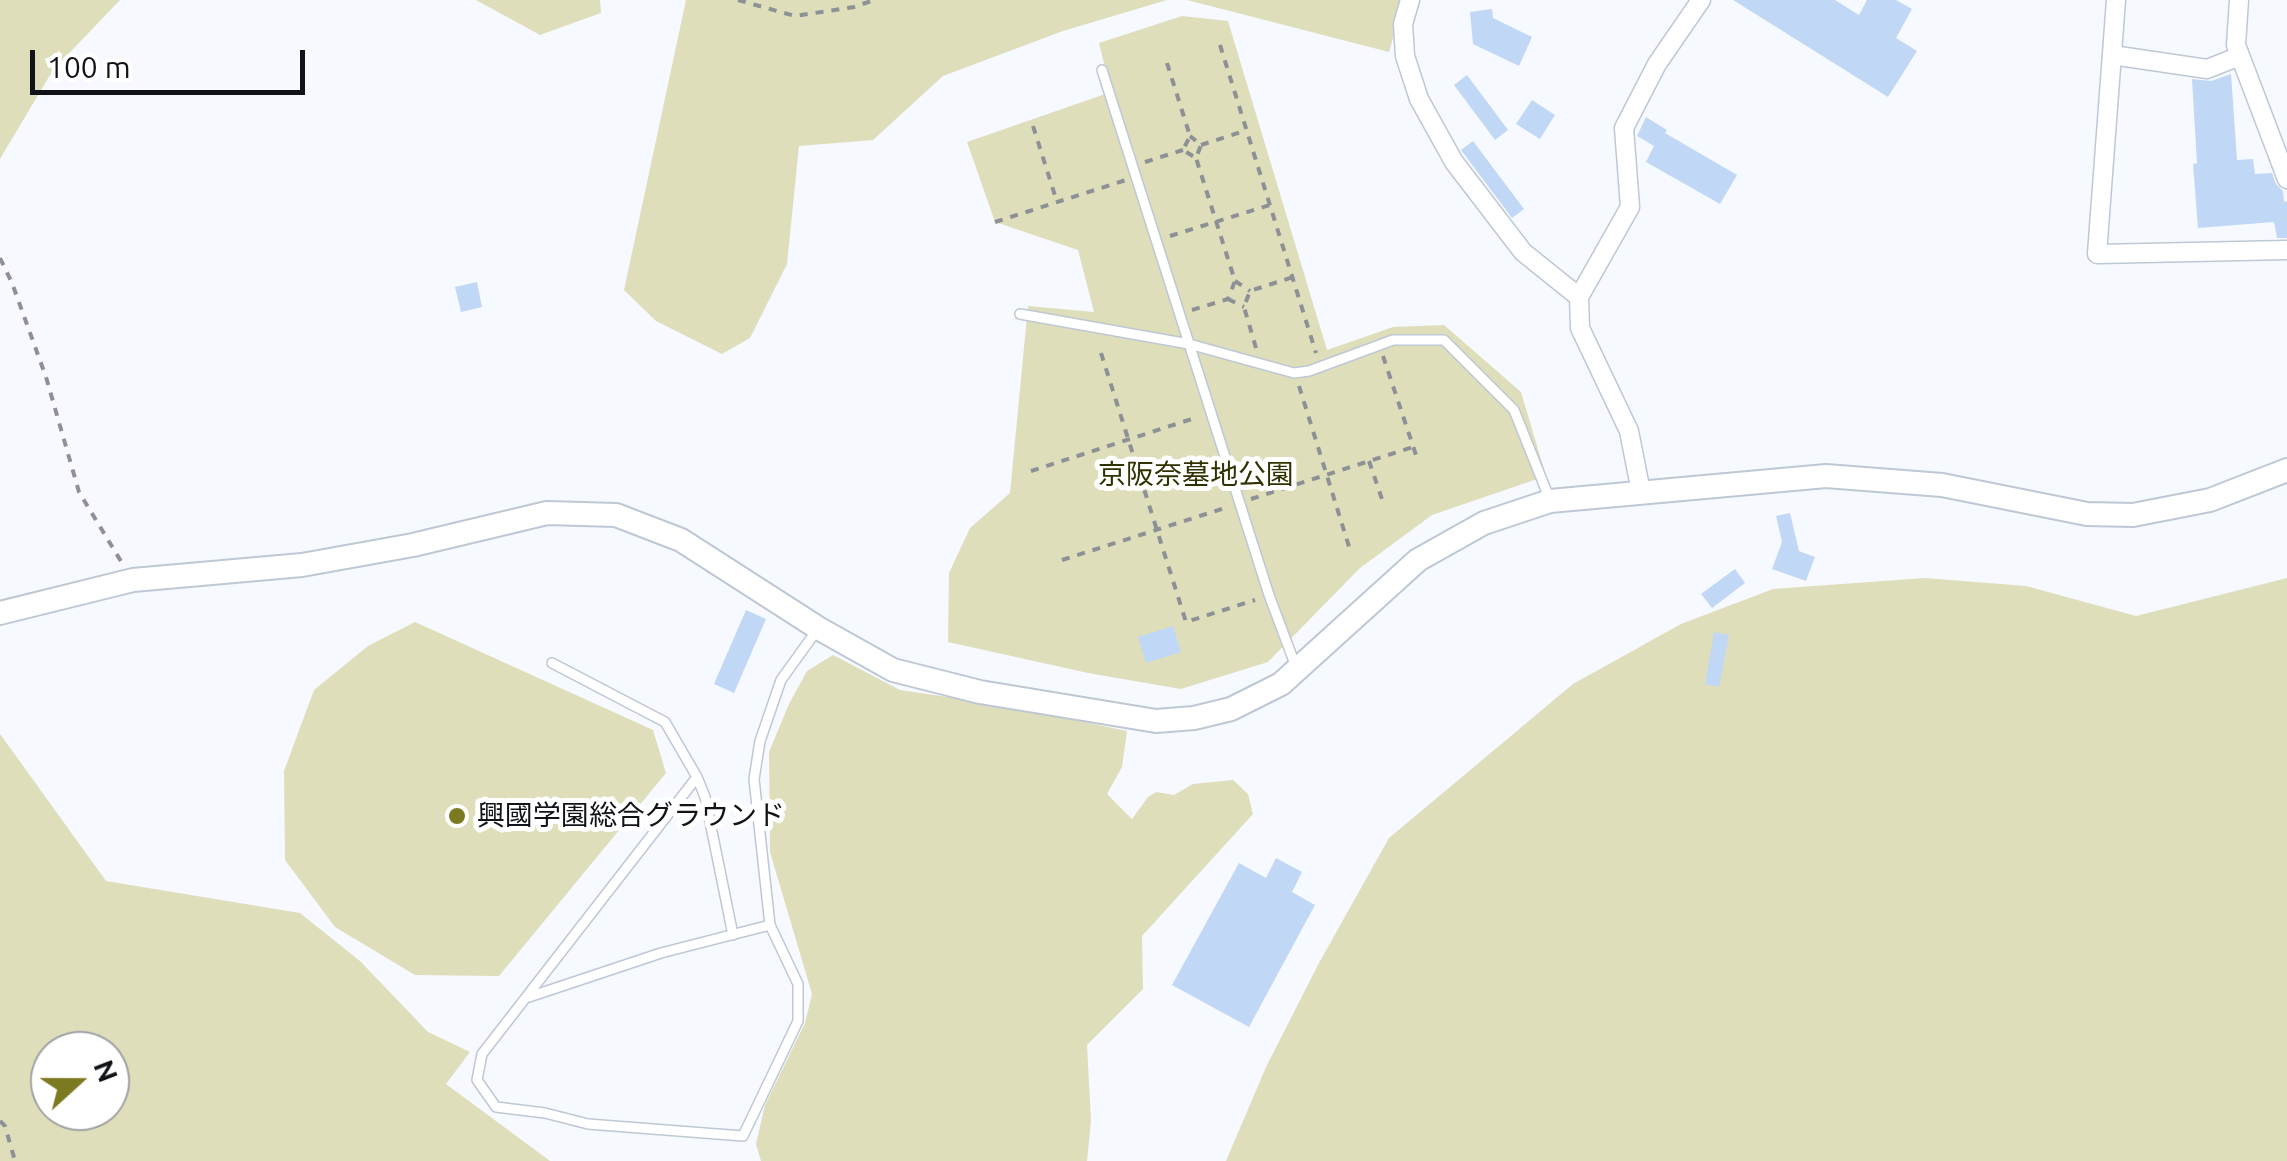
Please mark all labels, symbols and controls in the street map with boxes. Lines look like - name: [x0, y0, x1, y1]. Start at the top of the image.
- scale bar: [35, 30, 310, 92]
- text: 100 m: [47, 50, 131, 84]
- park label: 京阪奈墓地公園: [1098, 458, 1294, 492]
- place label: 興國学園総合グラウンド: [477, 799, 785, 833]
- marker: 興國学園総合グラウンド: [446, 805, 468, 827]
- north arrow: [30, 1031, 130, 1131]
- text: N: [88, 1055, 125, 1086]

